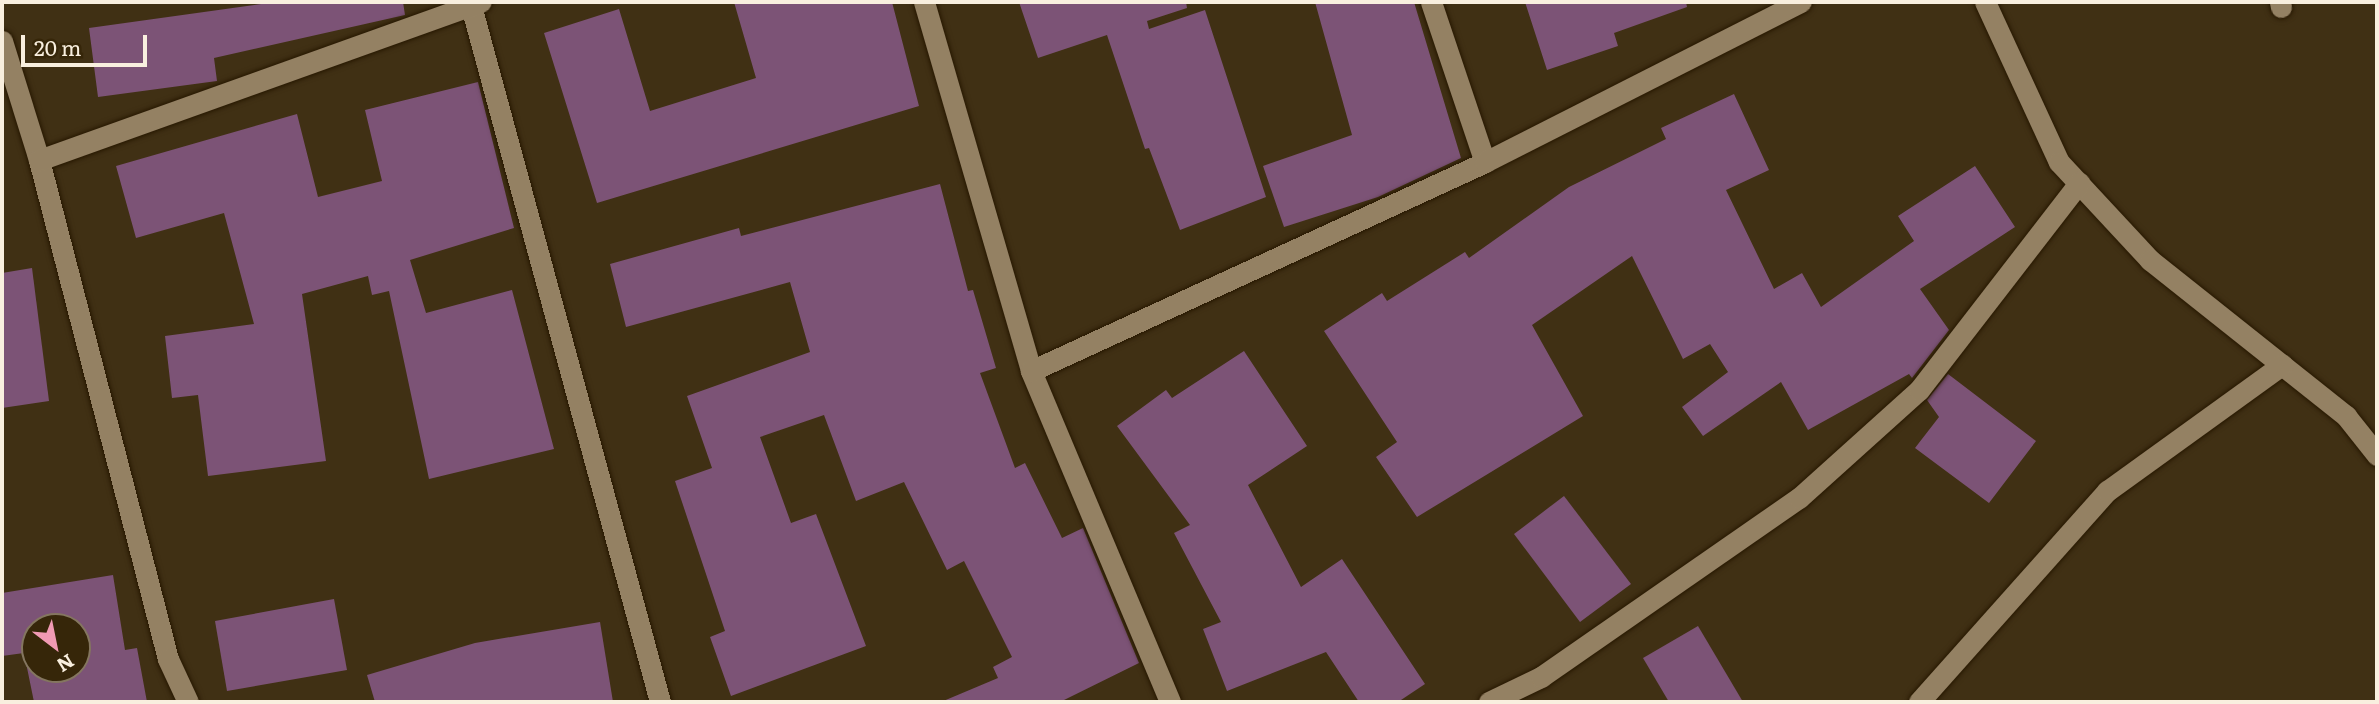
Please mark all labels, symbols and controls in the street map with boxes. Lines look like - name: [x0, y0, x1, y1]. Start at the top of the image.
- scale bar: [24, 21, 150, 65]
- text: 20 m: [34, 31, 81, 62]
- north arrow: [21, 613, 91, 683]
- text: N: [52, 648, 80, 680]

